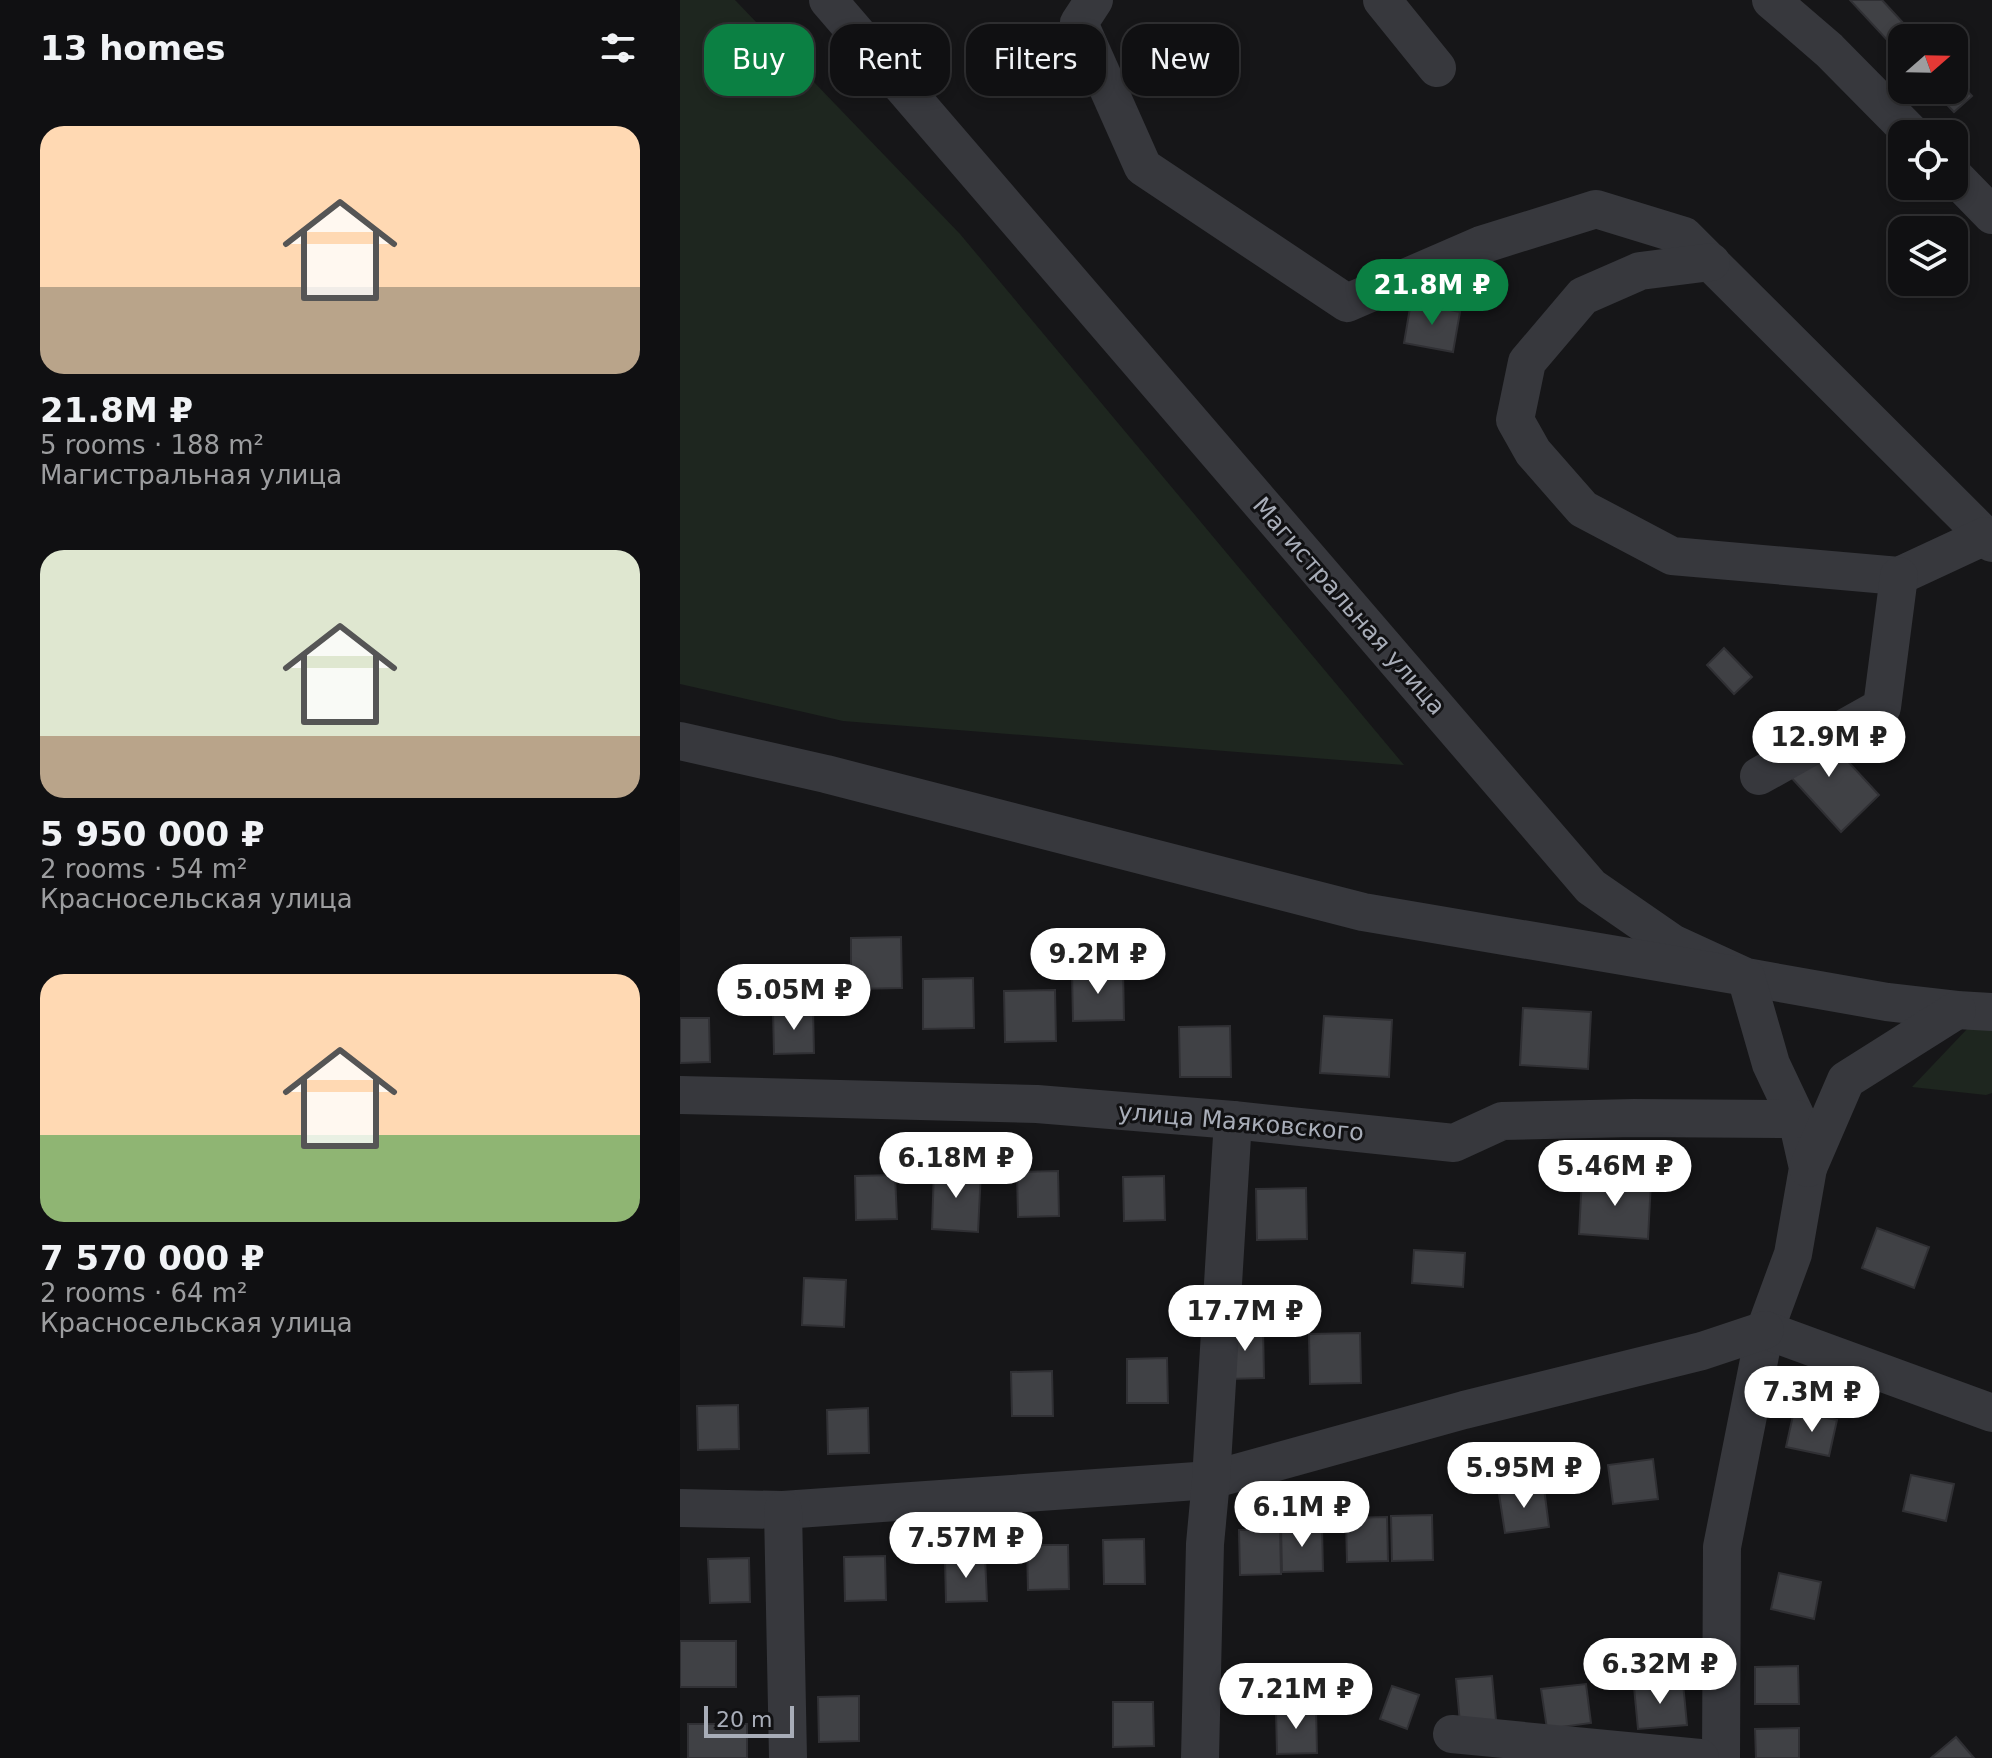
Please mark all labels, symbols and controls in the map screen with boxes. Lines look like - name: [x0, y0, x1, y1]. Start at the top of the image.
- chip: Buy: [704, 24, 814, 96]
- chip: Rent: [830, 24, 950, 96]
- chip: Filters: [966, 24, 1106, 96]
- chip: New: [1122, 24, 1239, 96]
- north arrow: [1888, 24, 1968, 104]
- map controls: [1888, 24, 1968, 296]
- icon: filters: [596, 26, 640, 70]
- text: 13 homes: [40, 28, 225, 68]
- button: locate: [1888, 120, 1968, 200]
- icon: home: [268, 178, 412, 322]
- button: layers: [1888, 216, 1968, 296]
- pin: 21.8M ₽: [1358, 259, 1506, 327]
- text: 21.8M ₽: [1373, 270, 1491, 300]
- text: 21.8M ₽: [40, 390, 193, 430]
- text: 5 rooms · 188 m²: [40, 430, 264, 460]
- text: Магистральная улица: [40, 460, 342, 490]
- street label: Магистральная улица: [1247, 492, 1451, 720]
- icon: home: [268, 602, 412, 746]
- pin: 12.9M ₽: [1755, 711, 1903, 779]
- text: 12.9M ₽: [1770, 722, 1888, 752]
- text: 5 950 000 ₽: [40, 814, 265, 854]
- text: 2 rooms · 54 m²: [40, 854, 248, 884]
- text: Красносельская улица: [40, 884, 353, 914]
- pin: 9.2M ₽: [1033, 928, 1163, 996]
- text: 9.2M ₽: [1048, 939, 1148, 969]
- pin: 5.05M ₽: [720, 964, 868, 1032]
- text: 5.05M ₽: [735, 975, 853, 1005]
- icon: home: [268, 1026, 412, 1170]
- street label: улица Маяковского: [1117, 1097, 1365, 1147]
- pin: 6.18M ₽: [882, 1132, 1030, 1200]
- pin: 5.46M ₽: [1541, 1140, 1689, 1208]
- text: 6.18M ₽: [897, 1143, 1015, 1173]
- text: 5.46M ₽: [1556, 1151, 1674, 1181]
- text: 7 570 000 ₽: [40, 1238, 265, 1278]
- text: 2 rooms · 64 m²: [40, 1278, 248, 1308]
- pin: 17.7M ₽: [1171, 1285, 1319, 1353]
- text: 17.7M ₽: [1186, 1296, 1304, 1326]
- text: Красносельская улица: [40, 1308, 353, 1338]
- pin: 7.3M ₽: [1747, 1366, 1877, 1434]
- text: 7.3M ₽: [1762, 1377, 1862, 1407]
- pin: 5.95M ₽: [1450, 1442, 1598, 1510]
- text: 5.95M ₽: [1465, 1453, 1583, 1483]
- pin: 6.1M ₽: [1237, 1481, 1367, 1549]
- text: 6.1M ₽: [1252, 1492, 1352, 1522]
- pin: 7.57M ₽: [892, 1512, 1040, 1580]
- text: 7.57M ₽: [907, 1523, 1025, 1553]
- pin: 6.32M ₽: [1586, 1638, 1734, 1706]
- text: 6.32M ₽: [1601, 1649, 1719, 1679]
- pin: 7.21M ₽: [1222, 1663, 1370, 1731]
- text: 7.21M ₽: [1237, 1674, 1355, 1704]
- scale bar: [704, 1702, 794, 1738]
- text: 20 m: [716, 1707, 772, 1732]

